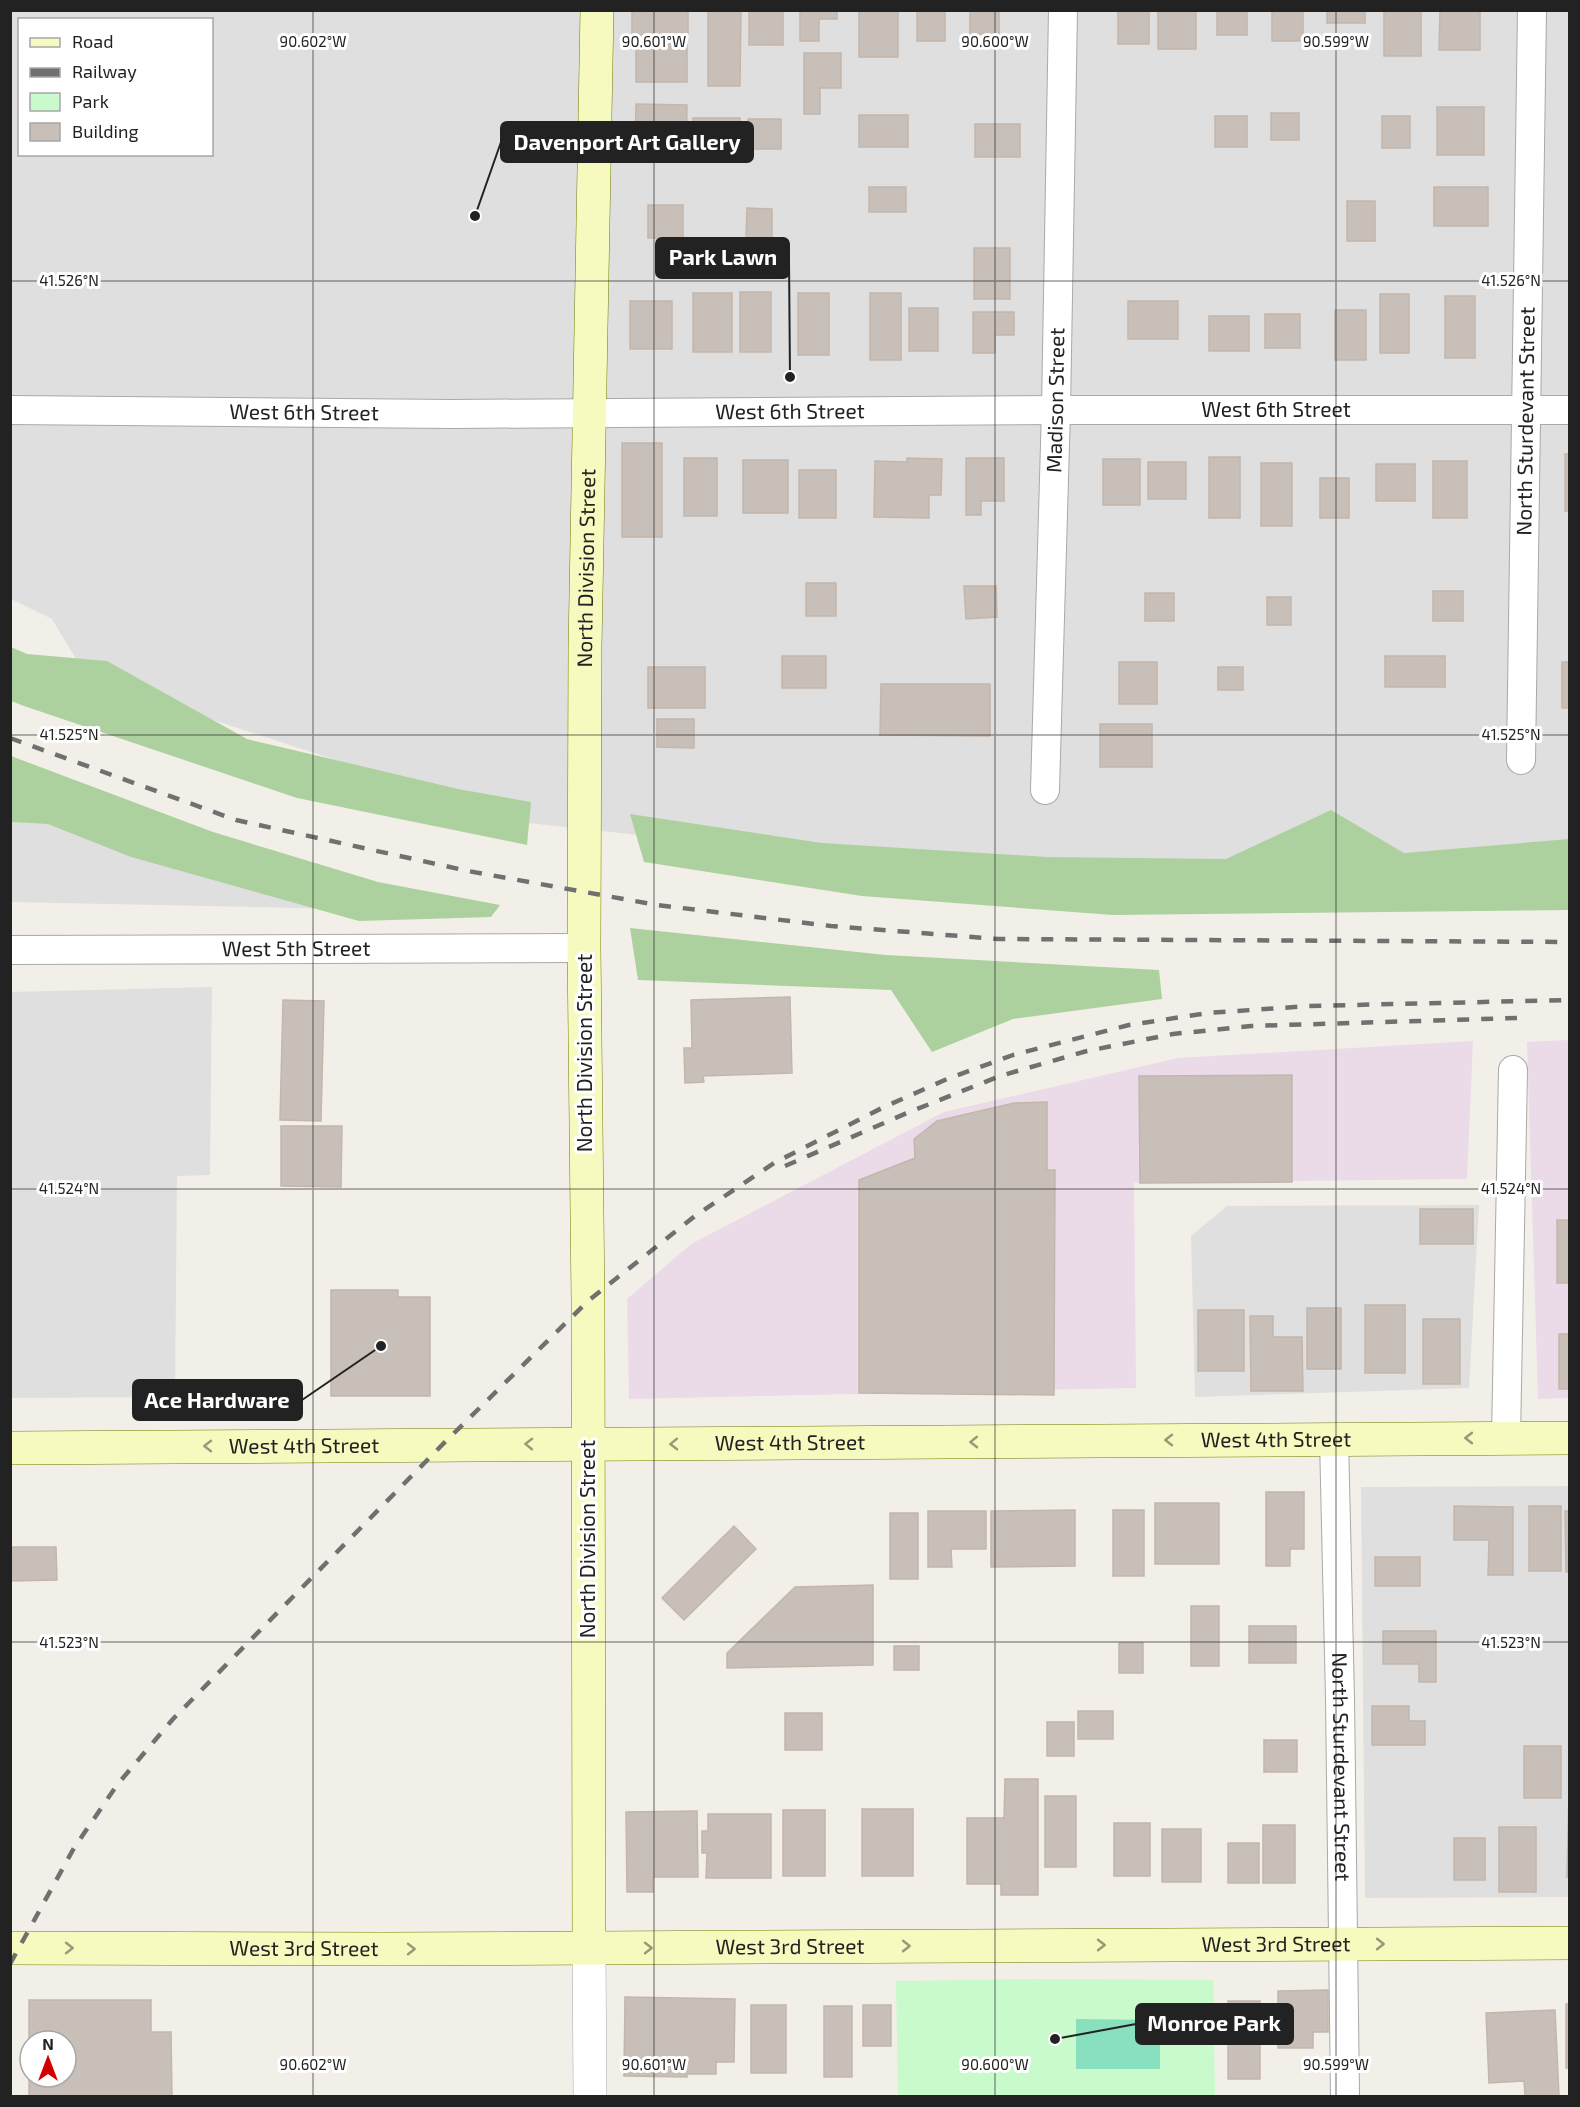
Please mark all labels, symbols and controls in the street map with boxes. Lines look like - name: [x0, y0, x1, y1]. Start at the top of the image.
- legend: [18, 18, 213, 156]
- text: Road: [72, 30, 113, 52]
- text: 90.602°W: [280, 32, 346, 50]
- text: 90.601°W: [622, 32, 686, 50]
- text: 90.600°W: [961, 32, 1029, 50]
- text: 90.599°W: [1303, 32, 1369, 50]
- text: Railway: [72, 60, 137, 82]
- text: Park: [72, 90, 109, 112]
- text: Building: [72, 120, 139, 142]
- callout: Davenport Art Gallery: [501, 122, 753, 162]
- text: Davenport Art Gallery: [513, 128, 741, 155]
- callout: Park Lawn: [656, 238, 789, 278]
- text: Park Lawn: [669, 243, 777, 269]
- text: 41.526°N: [39, 271, 99, 289]
- text: 41.526°N: [1481, 271, 1541, 289]
- street label: North Sturdevant Street: [1510, 306, 1539, 536]
- street label: Madison Street: [1040, 327, 1068, 473]
- street label: West 6th Street: [1201, 396, 1351, 421]
- street label: West 6th Street: [715, 397, 865, 423]
- street label: West 6th Street: [229, 398, 379, 424]
- street label: North Division Street: [571, 468, 599, 667]
- text: 41.525°N: [39, 725, 99, 743]
- text: 41.525°N: [1481, 725, 1541, 743]
- street label: West 5th Street: [222, 935, 370, 960]
- street label: North Division Street: [571, 954, 596, 1152]
- text: 41.524°N: [39, 1179, 99, 1197]
- text: 41.524°N: [1481, 1179, 1541, 1197]
- callout: Ace Hardware: [133, 1380, 302, 1420]
- text: Ace Hardware: [144, 1386, 290, 1412]
- street label: West 4th Street: [1201, 1425, 1351, 1451]
- street label: West 4th Street: [715, 1429, 865, 1454]
- street label: West 4th Street: [229, 1432, 379, 1458]
- one-way arrow: [1465, 1432, 1474, 1444]
- one-way arrow: [1165, 1434, 1174, 1446]
- one-way arrow: [970, 1436, 979, 1448]
- one-way arrow: [524, 1438, 533, 1450]
- one-way arrow: [670, 1438, 679, 1450]
- one-way arrow: [203, 1440, 212, 1452]
- street label: North Division Street: [574, 1440, 599, 1638]
- text: 41.523°N: [39, 1633, 99, 1651]
- text: 41.523°N: [1481, 1633, 1541, 1651]
- street label: North Sturdevant Street: [1328, 1652, 1356, 1882]
- street label: West 3rd Street: [1201, 1930, 1351, 1956]
- street label: West 3rd Street: [715, 1933, 865, 1958]
- street label: West 3rd Street: [229, 1935, 379, 1960]
- one-way arrow: [1375, 1938, 1384, 1950]
- one-way arrow: [1096, 1939, 1105, 1951]
- one-way arrow: [901, 1940, 910, 1952]
- one-way arrow: [64, 1942, 73, 1954]
- one-way arrow: [643, 1942, 652, 1954]
- one-way arrow: [406, 1943, 415, 1955]
- callout: Monroe Park: [1136, 2004, 1293, 2044]
- text: Monroe Park: [1147, 2009, 1281, 2035]
- north arrow: [18, 2029, 78, 2089]
- text: N: [42, 2034, 54, 2053]
- text: 90.602°W: [280, 2055, 346, 2073]
- text: 90.601°W: [622, 2055, 686, 2073]
- text: 90.600°W: [961, 2055, 1029, 2073]
- text: 90.599°W: [1303, 2055, 1369, 2073]

